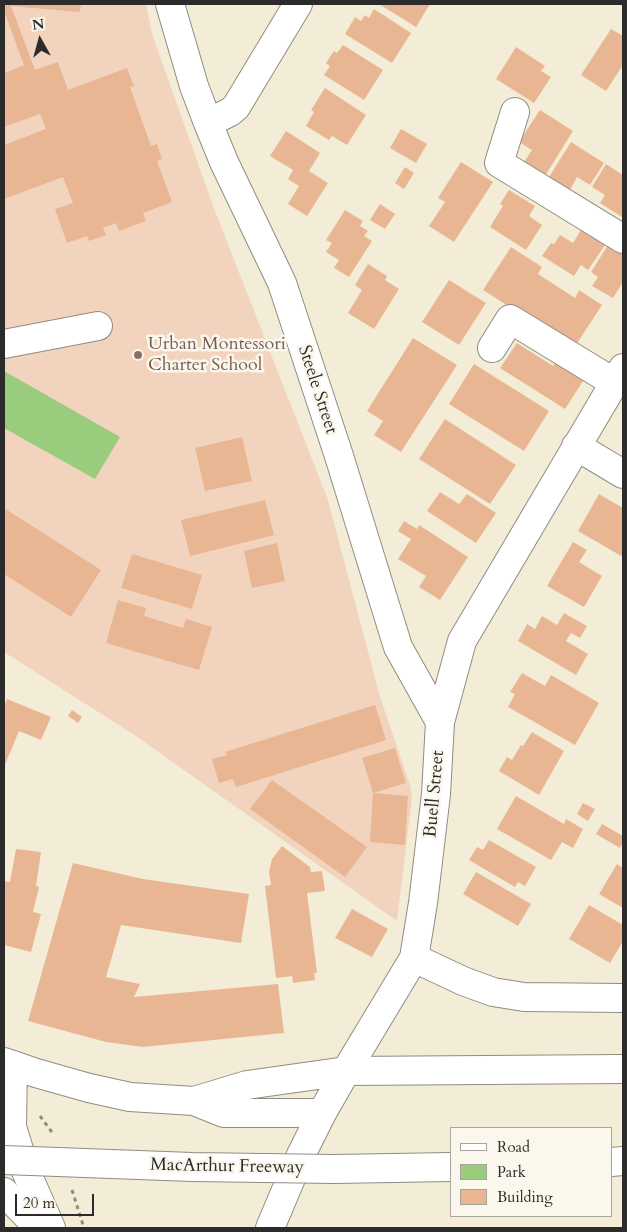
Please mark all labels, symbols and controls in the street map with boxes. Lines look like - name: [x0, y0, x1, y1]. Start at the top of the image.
- text: N: [31, 14, 45, 35]
- north arrow: [15, 15, 65, 65]
- place label: Urban Montessori Charter School: [148, 334, 286, 376]
- street label: Steele Street: [293, 343, 341, 437]
- marker: Urban Montessori Charter School: [132, 349, 144, 361]
- street label: Buell Street: [420, 749, 450, 839]
- legend: [450, 1127, 612, 1217]
- text: Road: [497, 1137, 530, 1157]
- street label: MacArthur Freeway: [150, 1155, 304, 1179]
- text: Park: [497, 1162, 526, 1182]
- scale bar: [18, 1184, 96, 1216]
- text: Building: [497, 1187, 553, 1207]
- text: 20 m: [23, 1193, 55, 1213]

